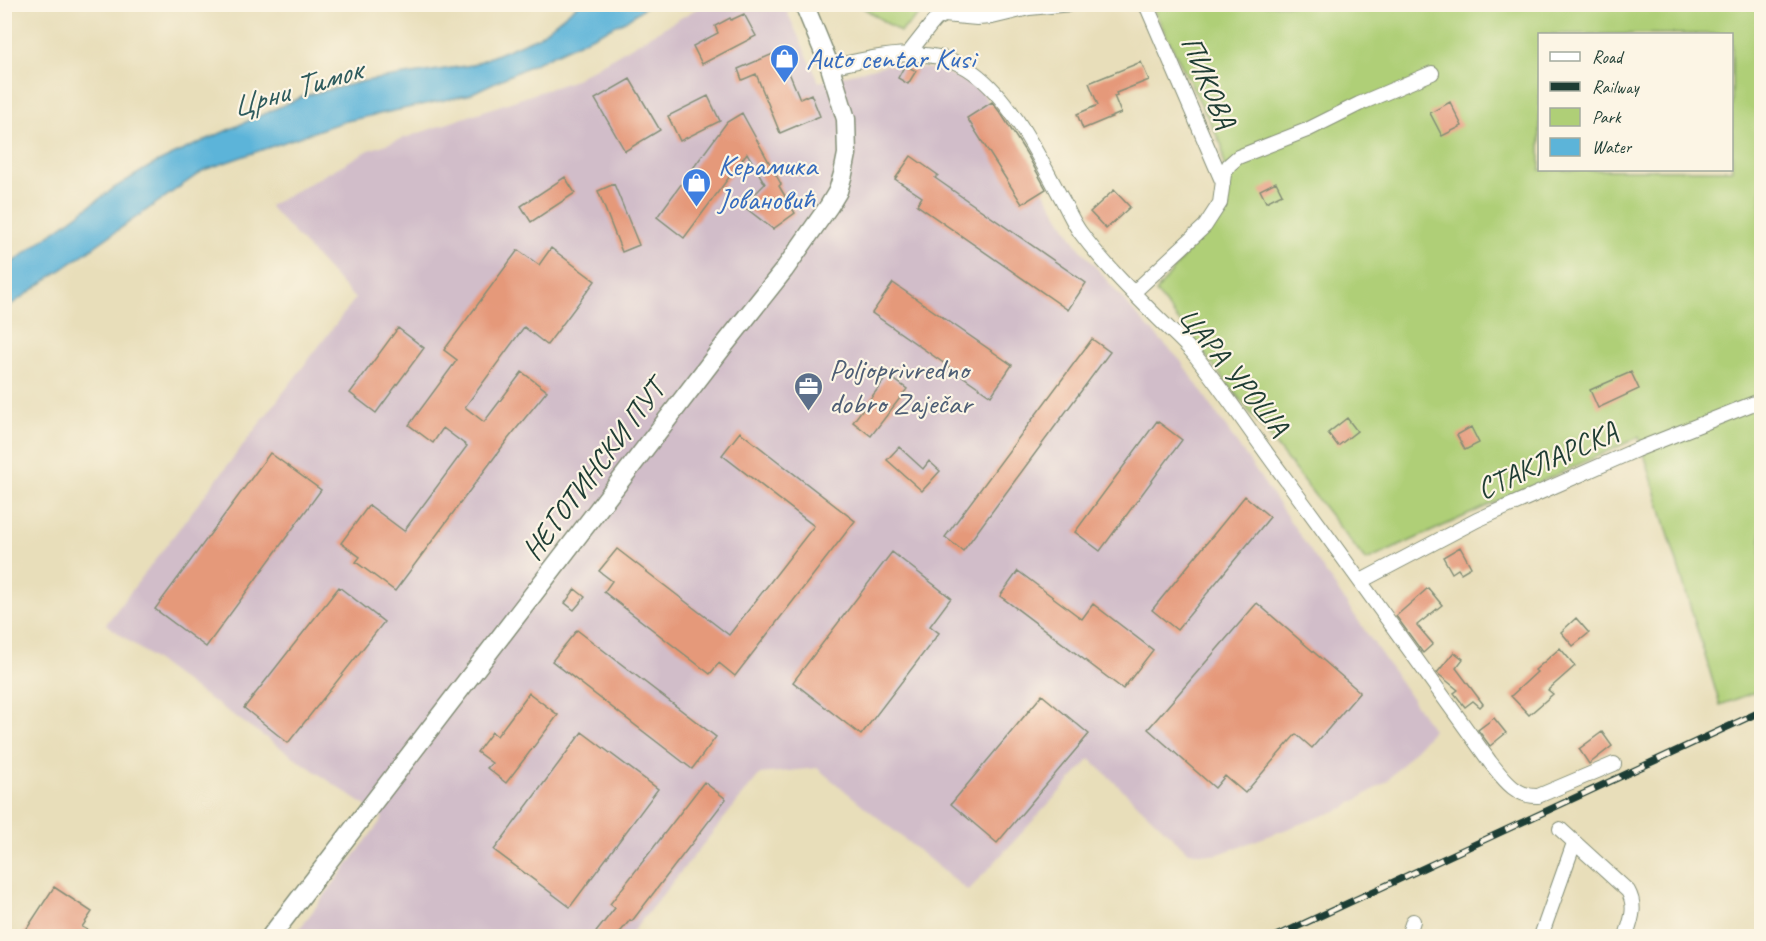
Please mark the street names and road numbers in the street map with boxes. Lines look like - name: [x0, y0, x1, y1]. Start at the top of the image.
- street label: ПИКОВА: [1173, 30, 1246, 135]
- street label: ЦАРА УРОША: [1170, 298, 1298, 444]
- street label: НЕГОТИНСКИ ПУТ: [513, 367, 677, 567]
- street label: СТАКЛАРСКА: [1471, 412, 1624, 508]

